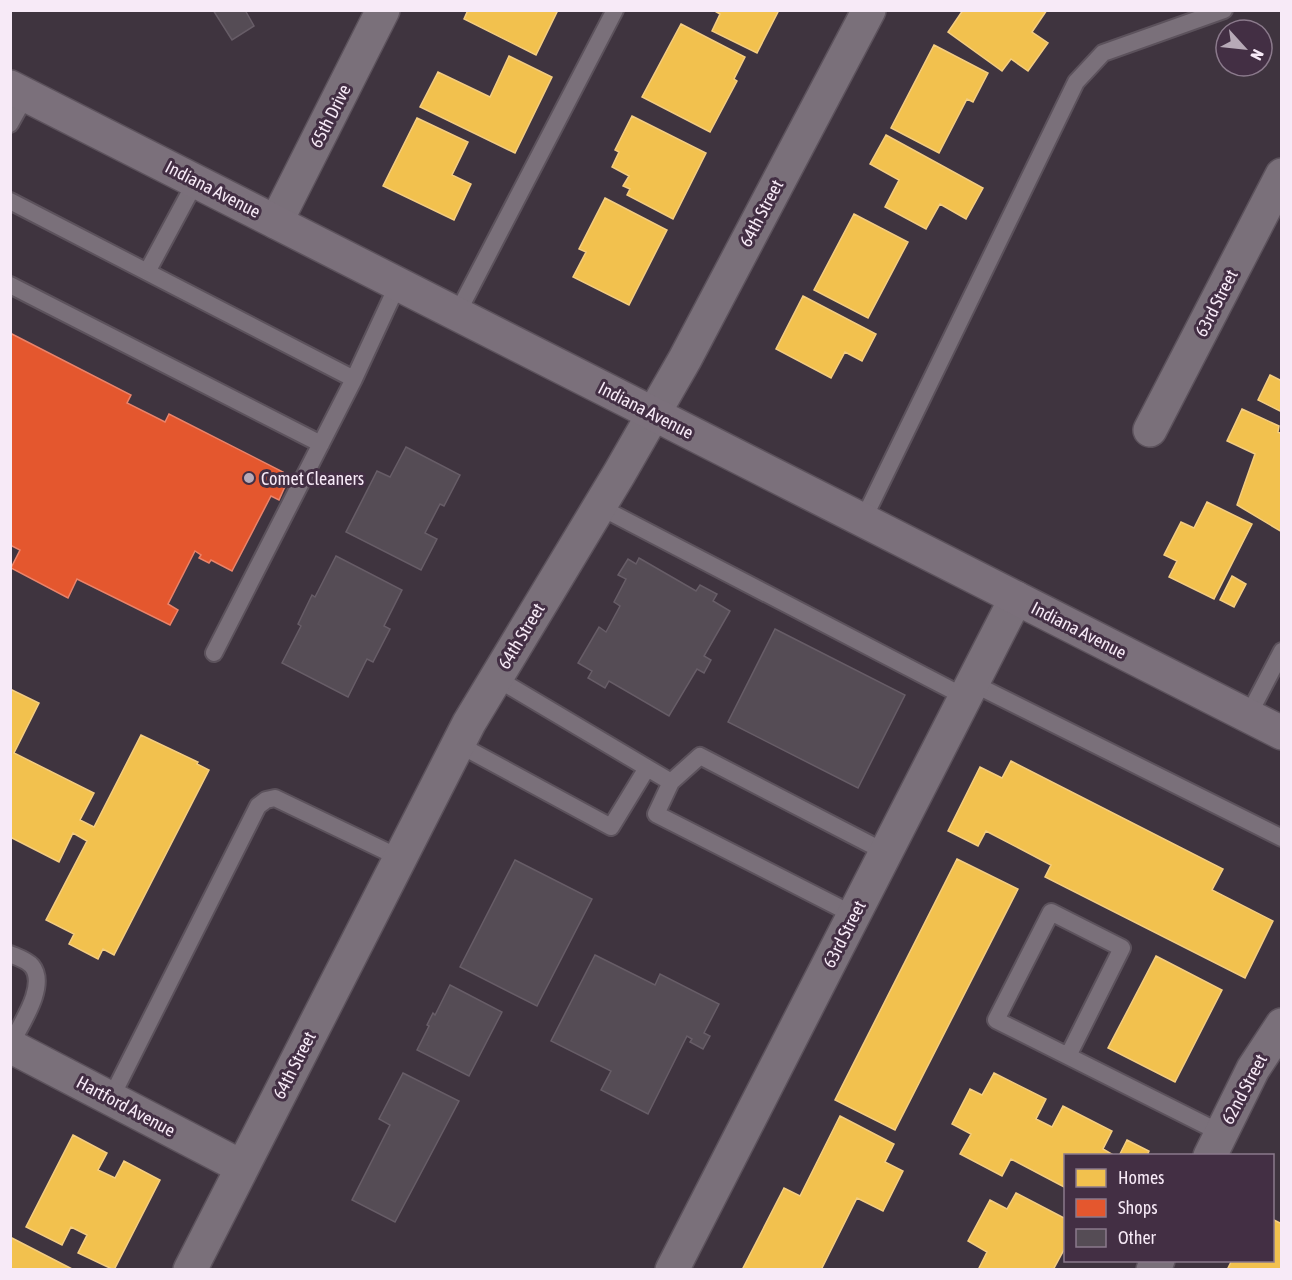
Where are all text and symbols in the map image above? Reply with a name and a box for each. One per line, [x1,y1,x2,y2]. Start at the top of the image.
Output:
north arrow [1214,18,1274,78]
text: N [1247,47,1268,63]
street label: 65th Drive [305,81,355,151]
street label: Indiana Avenue [162,156,264,222]
street label: 64th Street [735,176,787,250]
street label: 63rd Street [1190,266,1242,340]
street label: Indiana Avenue [595,377,697,443]
place label: Comet Cleaners [261,468,364,489]
marker: Comet Cleaners [242,471,256,485]
street label: Indiana Avenue [1028,597,1130,663]
street label: 64th Street [493,599,549,673]
street label: 63rd Street [818,897,870,971]
street label: 64th Street [268,1028,320,1102]
street label: 62nd Street [1217,1050,1271,1128]
street label: Hartford Avenue [73,1071,179,1141]
legend [1064,1154,1274,1262]
text: Homes [1118,1167,1164,1188]
text: Shops [1118,1197,1158,1218]
text: Other [1118,1227,1157,1248]

